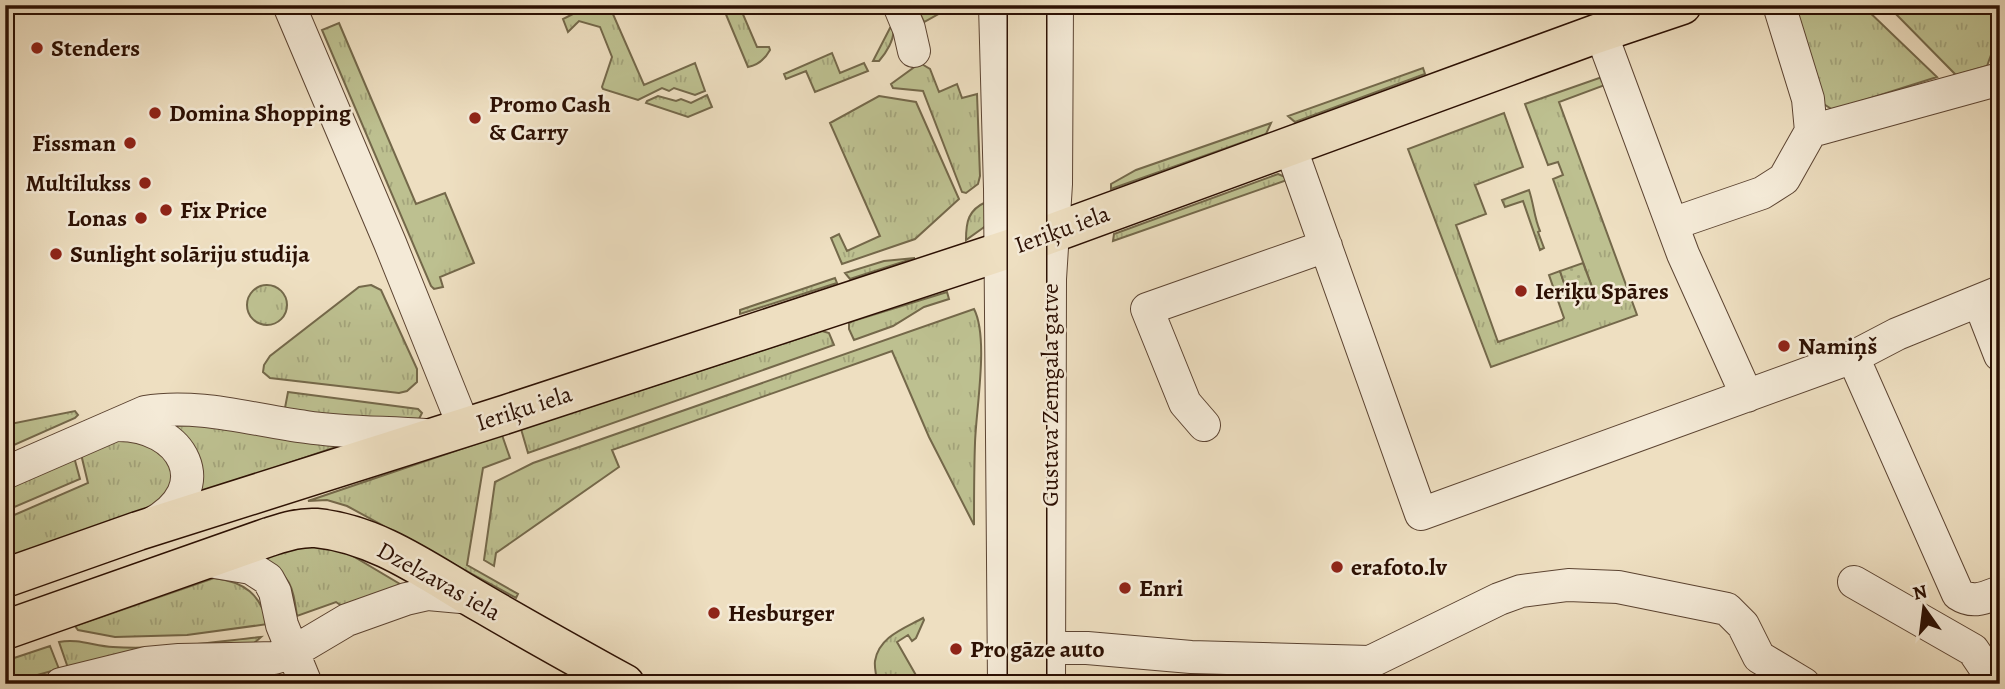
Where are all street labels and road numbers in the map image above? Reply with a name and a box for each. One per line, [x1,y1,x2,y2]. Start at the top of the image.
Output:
street label: Ieriķu iela [1010,197,1115,261]
street label: Gustava Zemgala gatve [1034,283,1066,507]
street label: Ieriķu iela [472,377,577,439]
street label: Dzelzavas iela [371,534,507,629]

